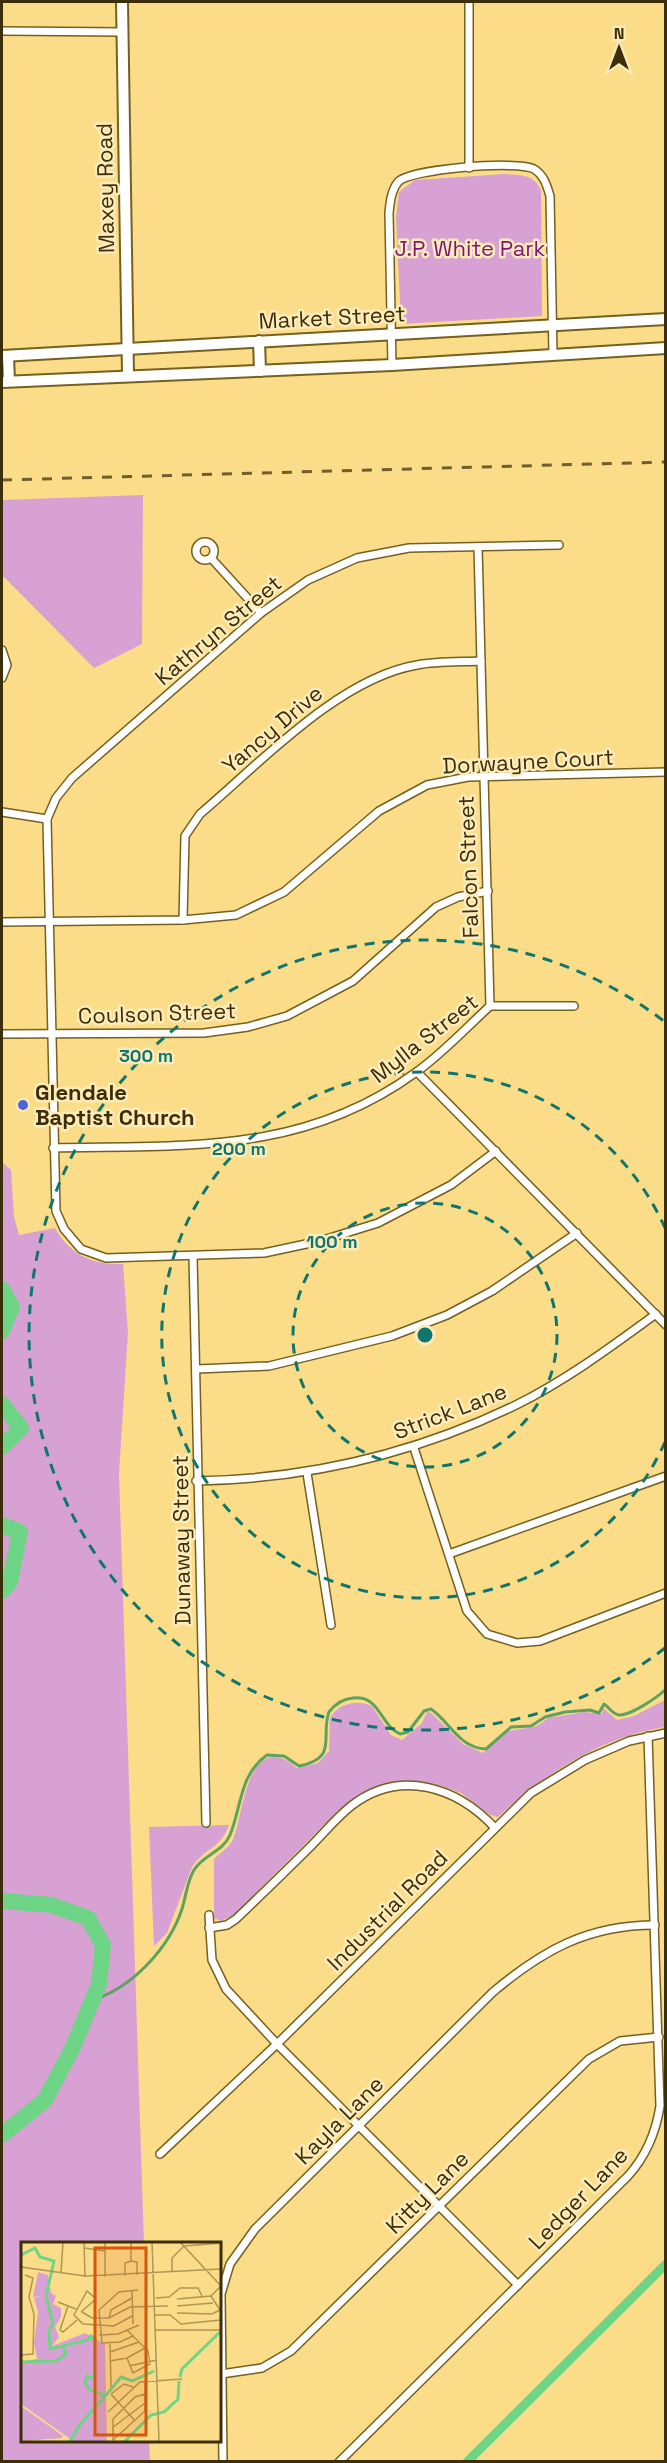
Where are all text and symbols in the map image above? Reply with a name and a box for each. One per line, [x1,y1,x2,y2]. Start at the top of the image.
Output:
north arrow [589,18,649,78]
text: N [614,23,624,44]
street label: Maxey Road [90,123,120,253]
park label: J.P. White Park [395,234,546,262]
street label: Market Street [258,299,406,335]
street label: Kathryn Street [149,569,287,691]
street label: Yancy Drive [216,679,328,779]
street label: Dorwayne Court [442,743,614,779]
street label: Falcon Street [452,795,484,939]
street label: Mylla Street [365,987,483,1089]
street label: Coulson Street [77,996,237,1030]
text: 300 m [119,1044,173,1067]
place label: Glendale Baptist Church [35,1078,195,1131]
marker: Glendale Baptist Church [16,1098,30,1112]
text: 200 m [212,1137,266,1160]
text: 100 m [306,1230,358,1253]
centre of rings [415,1325,435,1345]
street label: Strick Lane [389,1377,511,1445]
street label: Dunaway Street [166,1455,196,1625]
street label: Industrial Road [321,1844,453,1976]
street label: Kayla Lane [289,2070,389,2170]
street label: Ledger Lane [522,2141,634,2255]
street label: Kitty Lane [380,2145,474,2239]
inset map [21,2242,220,2442]

